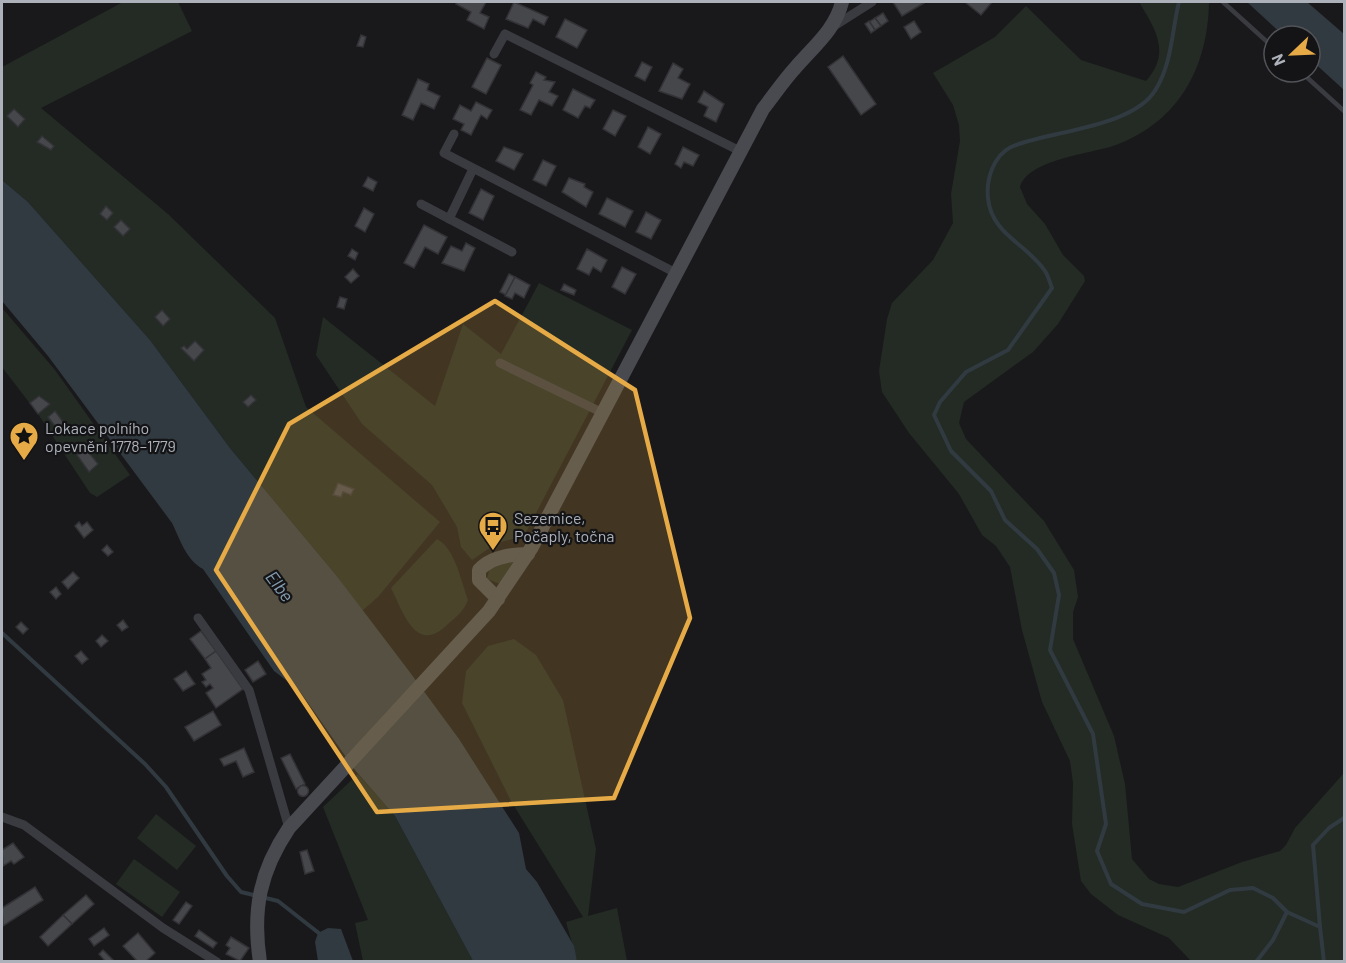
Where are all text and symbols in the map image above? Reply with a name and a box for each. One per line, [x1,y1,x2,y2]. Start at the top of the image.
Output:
north arrow [1262,24,1322,84]
text: N [1267,51,1289,69]
place label: Lokace polního opevnění 1778–1779 [45,418,176,455]
place icon: Lokace polního opevnění 1778–1779 [8,420,40,462]
place label: Sezemice, Počaply, točna [514,508,614,545]
bus stop icon: Sezemice, Počaply, točna [477,510,509,552]
water label: Elbe [261,566,299,606]

